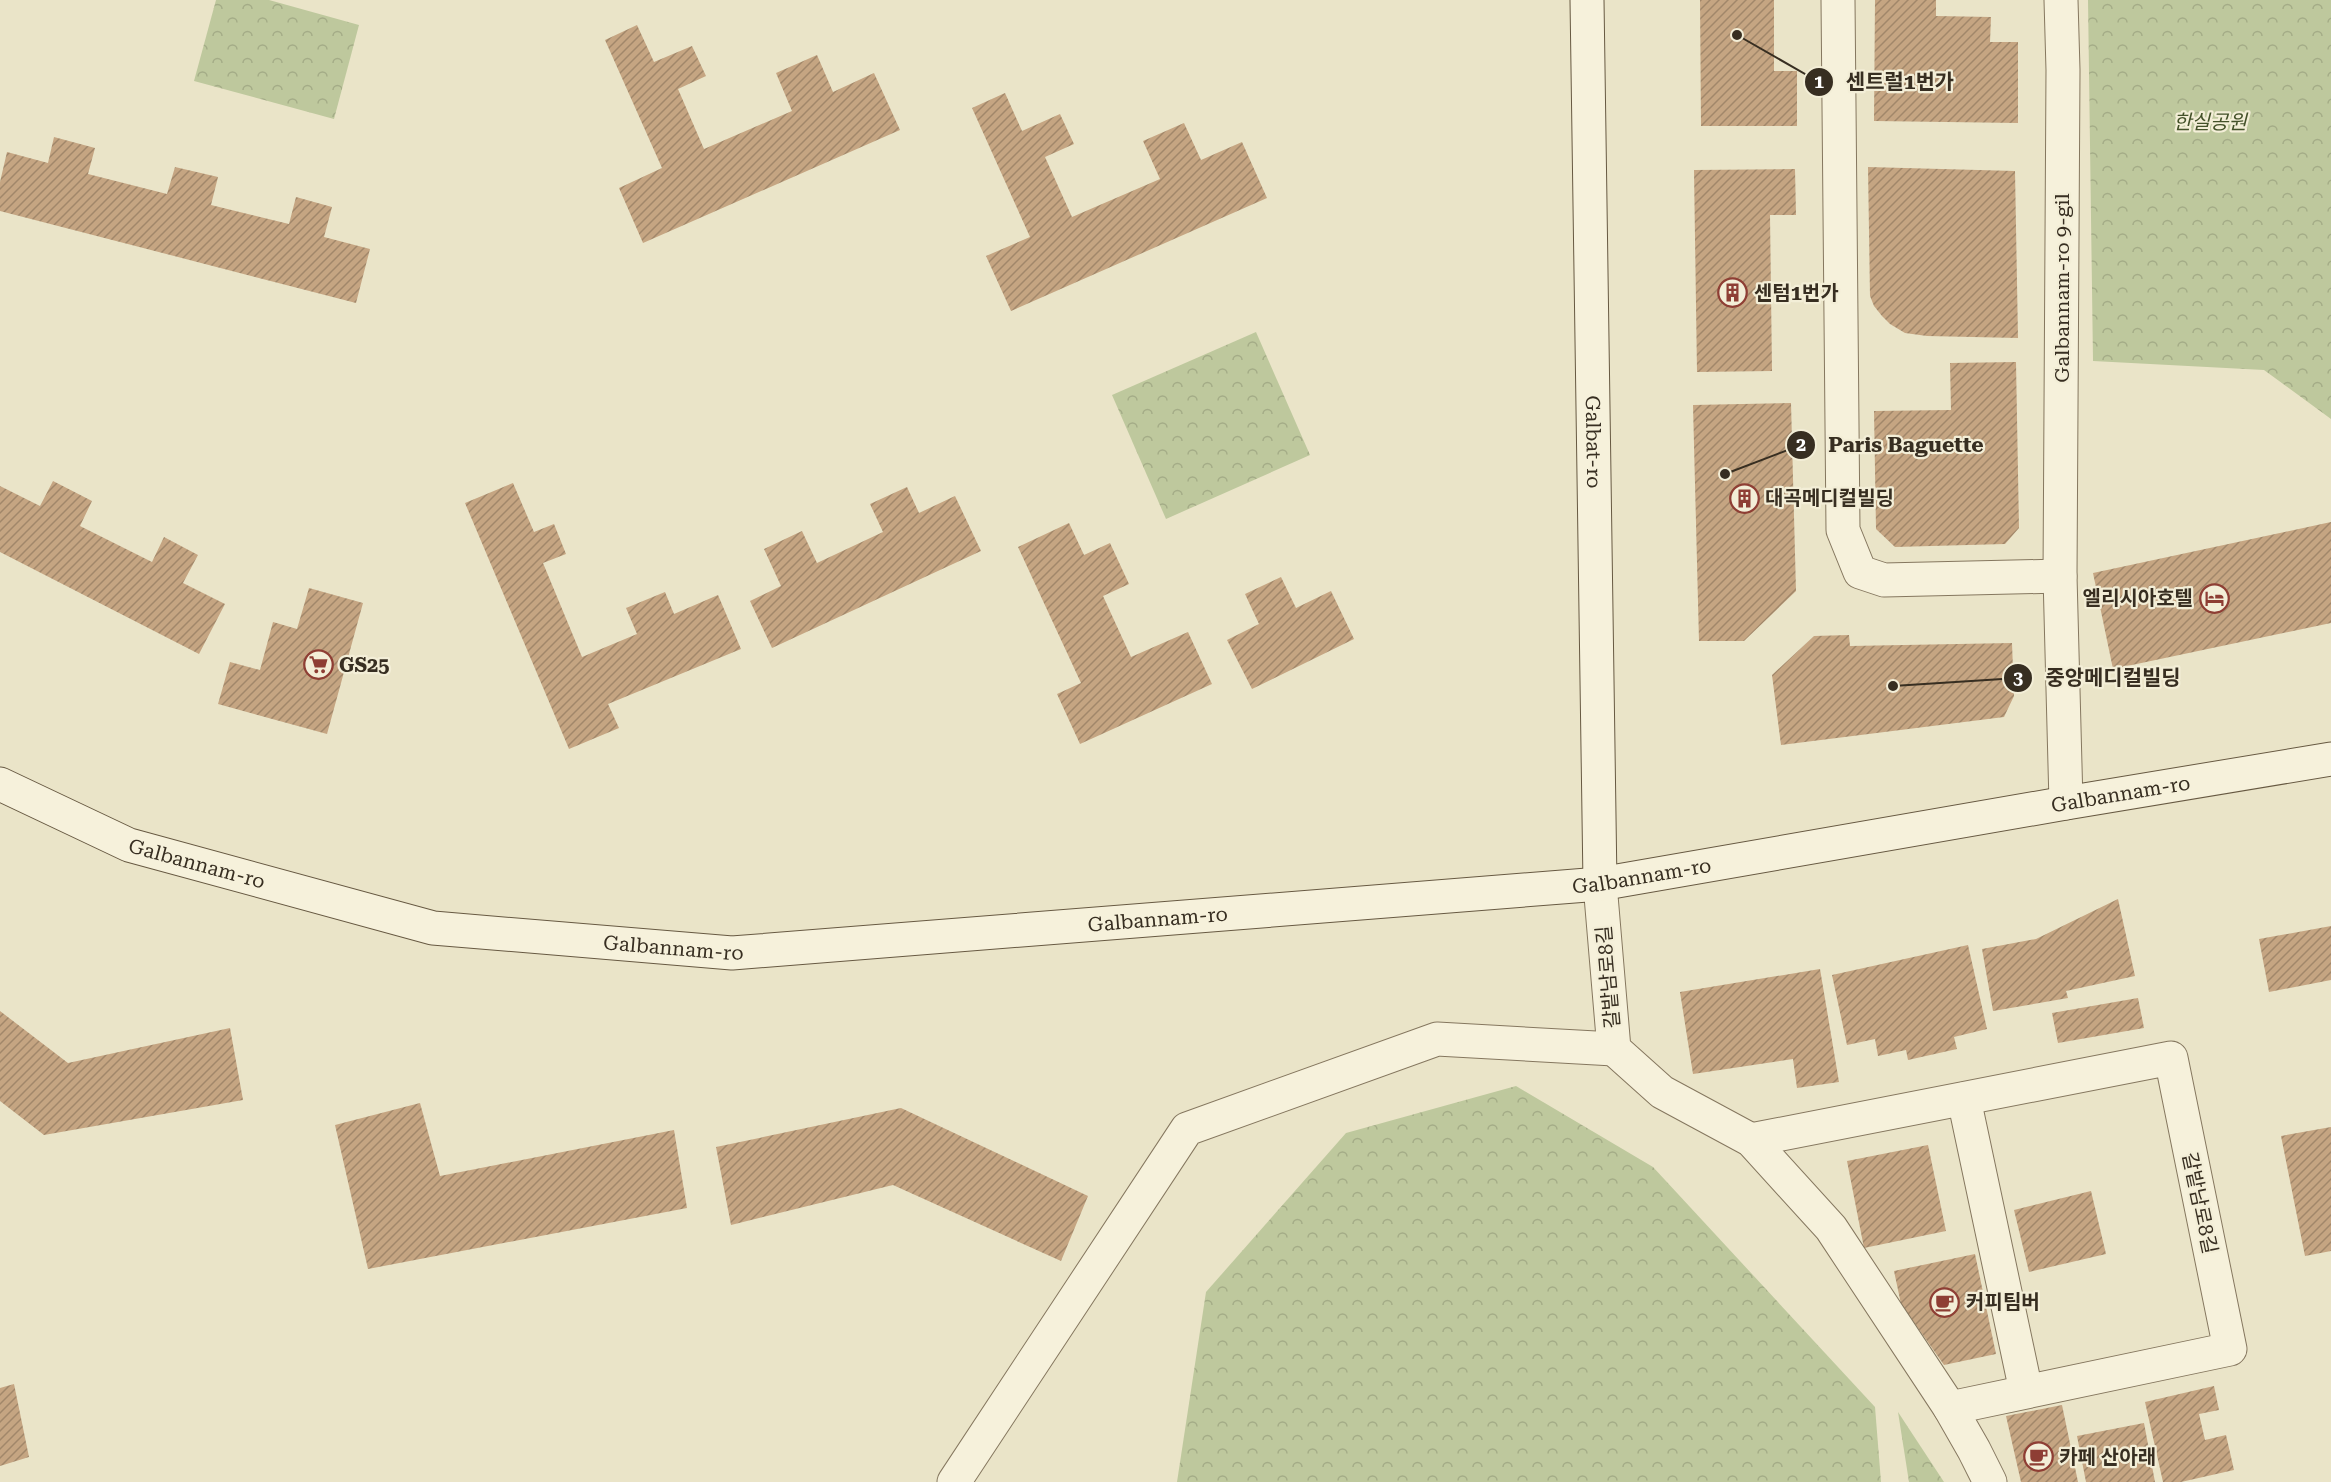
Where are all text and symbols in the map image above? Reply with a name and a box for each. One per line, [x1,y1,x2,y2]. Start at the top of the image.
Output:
callout: 센트럴1번가 [1804,62,1966,101]
text: 센트럴1번가 [1846,70,1954,94]
text: 1 [1814,71,1824,92]
park label: 한실공원 [2173,110,2248,134]
street label: Galbannam-ro 9-gil [2050,193,2074,383]
building icon: 센텀1번가 [1717,277,1749,309]
place label: 센텀1번가 [1754,281,1839,305]
street label: Galbat-ro [1581,395,1606,489]
callout: Paris Baguette [1786,425,1996,464]
text: Paris Baguette [1828,433,1984,457]
text: 2 [1796,434,1806,455]
building icon: 대곡메디컬빌딩 [1728,482,1760,514]
place label: 대곡메디컬빌딩 [1765,486,1894,510]
hotel icon: 엘리시아호텔 [2198,582,2230,614]
place label: 엘리시아호텔 [2083,586,2193,610]
supermarket icon: GS25 [302,649,334,681]
place label: GS25 [339,653,389,677]
callout: 중앙메디컬빌딩 [2003,658,2192,697]
text: 중앙메디컬빌딩 [2045,666,2181,690]
text: 3 [2013,667,2023,688]
street label: Galbannam-ro [2049,771,2192,817]
street label: Galbannam-ro [126,833,268,894]
street label: Galbannam-ro [1571,853,1713,898]
street label: Galbannam-ro [1087,902,1229,937]
street label: 갈밭남로8길 [1592,925,1624,1029]
street label: Galbannam-ro [602,930,744,965]
street label: 갈밭남로8길 [2178,1150,2222,1256]
cafe icon: 커피팀버 [1929,1286,1961,1318]
place label: 커피팀버 [1966,1290,2040,1314]
cafe icon: 카페 산아래 [2022,1441,2054,1473]
place label: 카페 산아래 [2059,1445,2156,1469]

